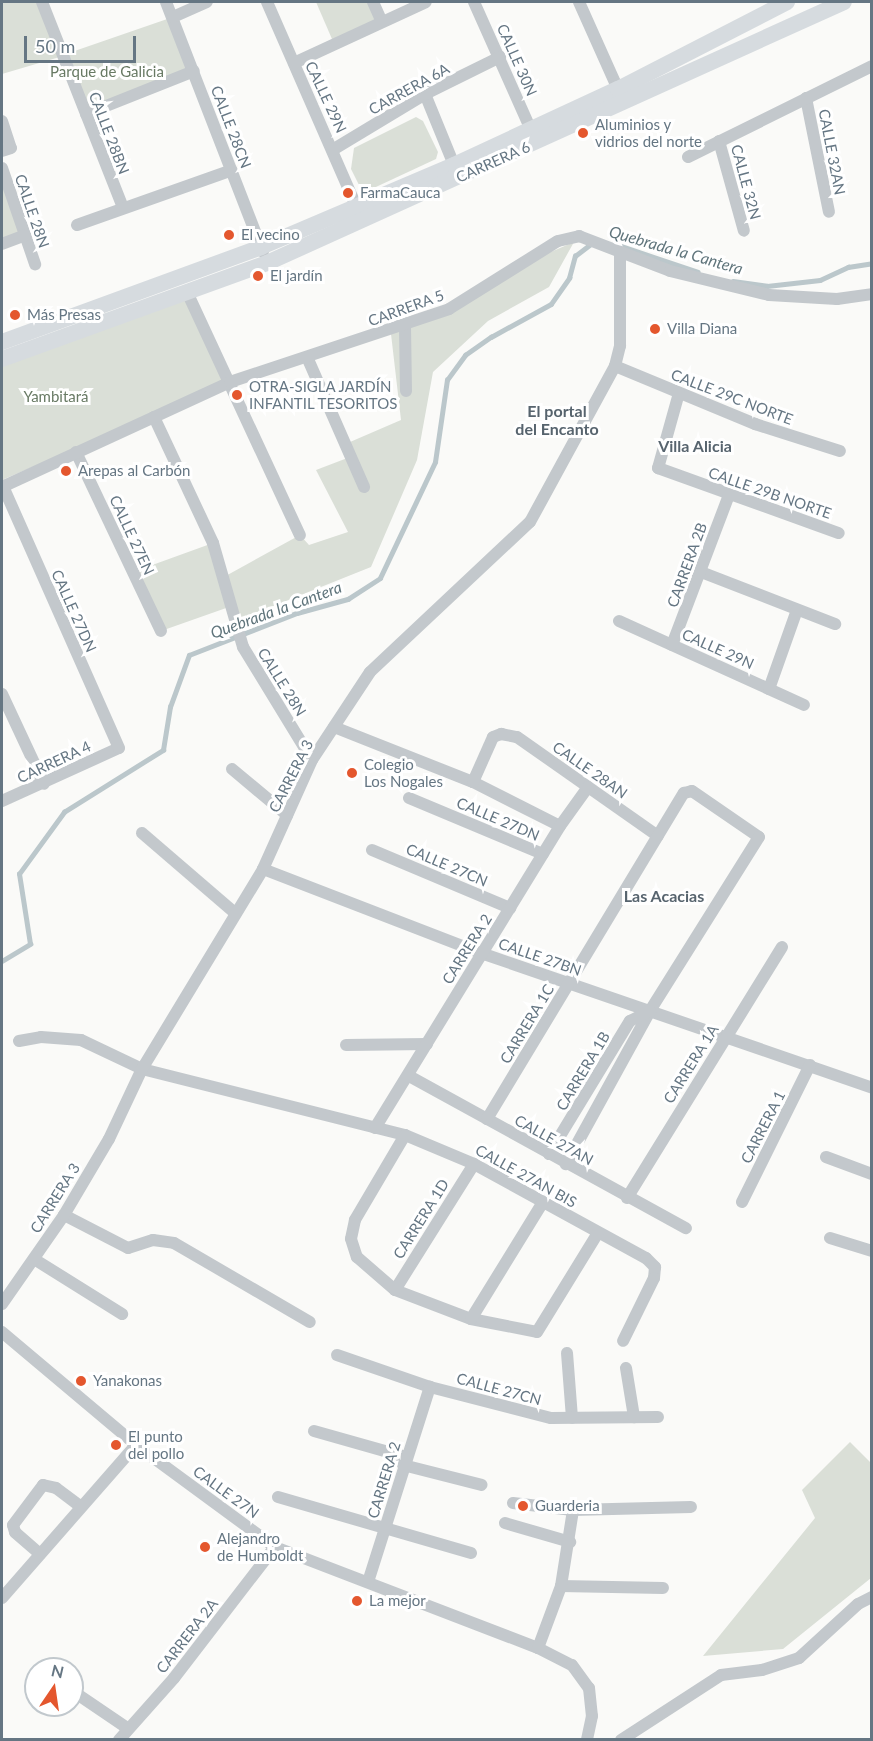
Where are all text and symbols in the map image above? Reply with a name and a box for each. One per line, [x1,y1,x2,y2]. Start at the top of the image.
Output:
street label: CALLE 30N [493,21,541,99]
scale bar [27,24,140,62]
text: 50 m [35,35,75,57]
street label: CALLE 29N [302,58,350,136]
street label: CARRERA 6A [365,59,453,119]
park label: Parque de Galicia [50,63,164,81]
street label: CALLE 28CN [207,83,255,171]
street label: CALLE 28BN [85,89,133,177]
street label: CALLE 32AN [815,108,849,196]
place label: Aluminios y vidrios del norte [595,115,702,150]
marker: Aluminios y vidrios del norte [576,126,590,140]
street label: CARRERA 6 [453,138,533,186]
street label: CALLE 32N [727,143,765,221]
street label: CALLE 28N [11,172,53,250]
place label: FarmaCauca [360,184,440,202]
marker: FarmaCauca [341,186,355,200]
water label: Quebrada la Cantera [607,222,745,278]
place label: El vecino [241,226,300,244]
marker: El vecino [222,228,236,242]
place label: El jardín [270,267,323,285]
marker: El jardín [251,269,265,283]
street label: CARRERA 5 [365,286,447,330]
place label: Más Presas [27,306,101,324]
marker: Más Presas [8,308,22,322]
place label: Villa Diana [667,320,737,338]
marker: Villa Diana [648,322,662,336]
street label: CALLE 29C NORTE [668,365,796,429]
place label: OTRA-SIGLA JARDÍN INFANTIL TESORITOS [249,377,398,412]
park label: Yambitará [23,388,89,406]
marker: OTRA-SIGLA JARDÍN INFANTIL TESORITOS [230,388,244,402]
district label: El portal del Encanto [515,401,599,439]
district label: Villa Alicia [658,436,732,456]
place label: Arepas al Carbón [78,462,190,480]
street label: CALLE 29B NORTE [706,463,834,523]
marker: Arepas al Carbón [59,464,73,478]
street label: CALLE 27EN [106,492,158,578]
street label: CARRERA 2B [663,520,711,610]
street label: CALLE 27DN [48,567,100,655]
water label: Quebrada la Cantera [208,577,344,643]
street label: CALLE 29N [679,625,757,673]
street label: CALLE 28N [254,645,310,719]
street label: CARRERA 3 [265,736,317,816]
street label: CARRERA 4 [14,737,94,787]
street label: CALLE 28AN [549,738,631,802]
place label: Colegio Los Nogales [364,755,443,790]
marker: Colegio Los Nogales [345,766,359,780]
street label: CALLE 27DN [454,793,542,845]
street label: CALLE 27CN [403,840,491,890]
district label: Las Acacias [623,886,705,906]
street label: CARRERA 2 [438,910,496,988]
street label: CALLE 27BN [496,934,584,980]
street label: CARRERA 1C [496,981,558,1067]
street label: CARRERA 1A [660,1021,722,1107]
street label: CARRERA 1B [552,1028,614,1114]
street label: CARRERA 1 [737,1087,789,1167]
street label: CALLE 27AN [512,1111,596,1169]
street label: CALLE 27AN BIS [472,1141,580,1211]
street label: CARRERA 3 [26,1159,84,1237]
street label: CARRERA 1D [389,1176,453,1262]
street label: CALLE 27CN [455,1369,543,1409]
place label: Yanakonas [93,1372,162,1390]
marker: Yanakonas [74,1374,88,1388]
place label: El punto del pollo [128,1427,184,1462]
marker: El punto del pollo [109,1438,123,1452]
street label: CARRERA 2 [364,1439,404,1521]
street label: CALLE 27N [190,1462,262,1522]
place label: Guarderia [535,1497,600,1515]
marker: Guarderia [516,1499,530,1513]
place label: Alejandro de Humboldt [217,1529,303,1564]
marker: Alejandro de Humboldt [198,1540,212,1554]
place label: La mejor [369,1592,426,1610]
marker: La mejor [350,1594,364,1608]
street label: CARRERA 2A [152,1595,222,1677]
north arrow [24,1657,84,1717]
text: N [50,1660,66,1682]

